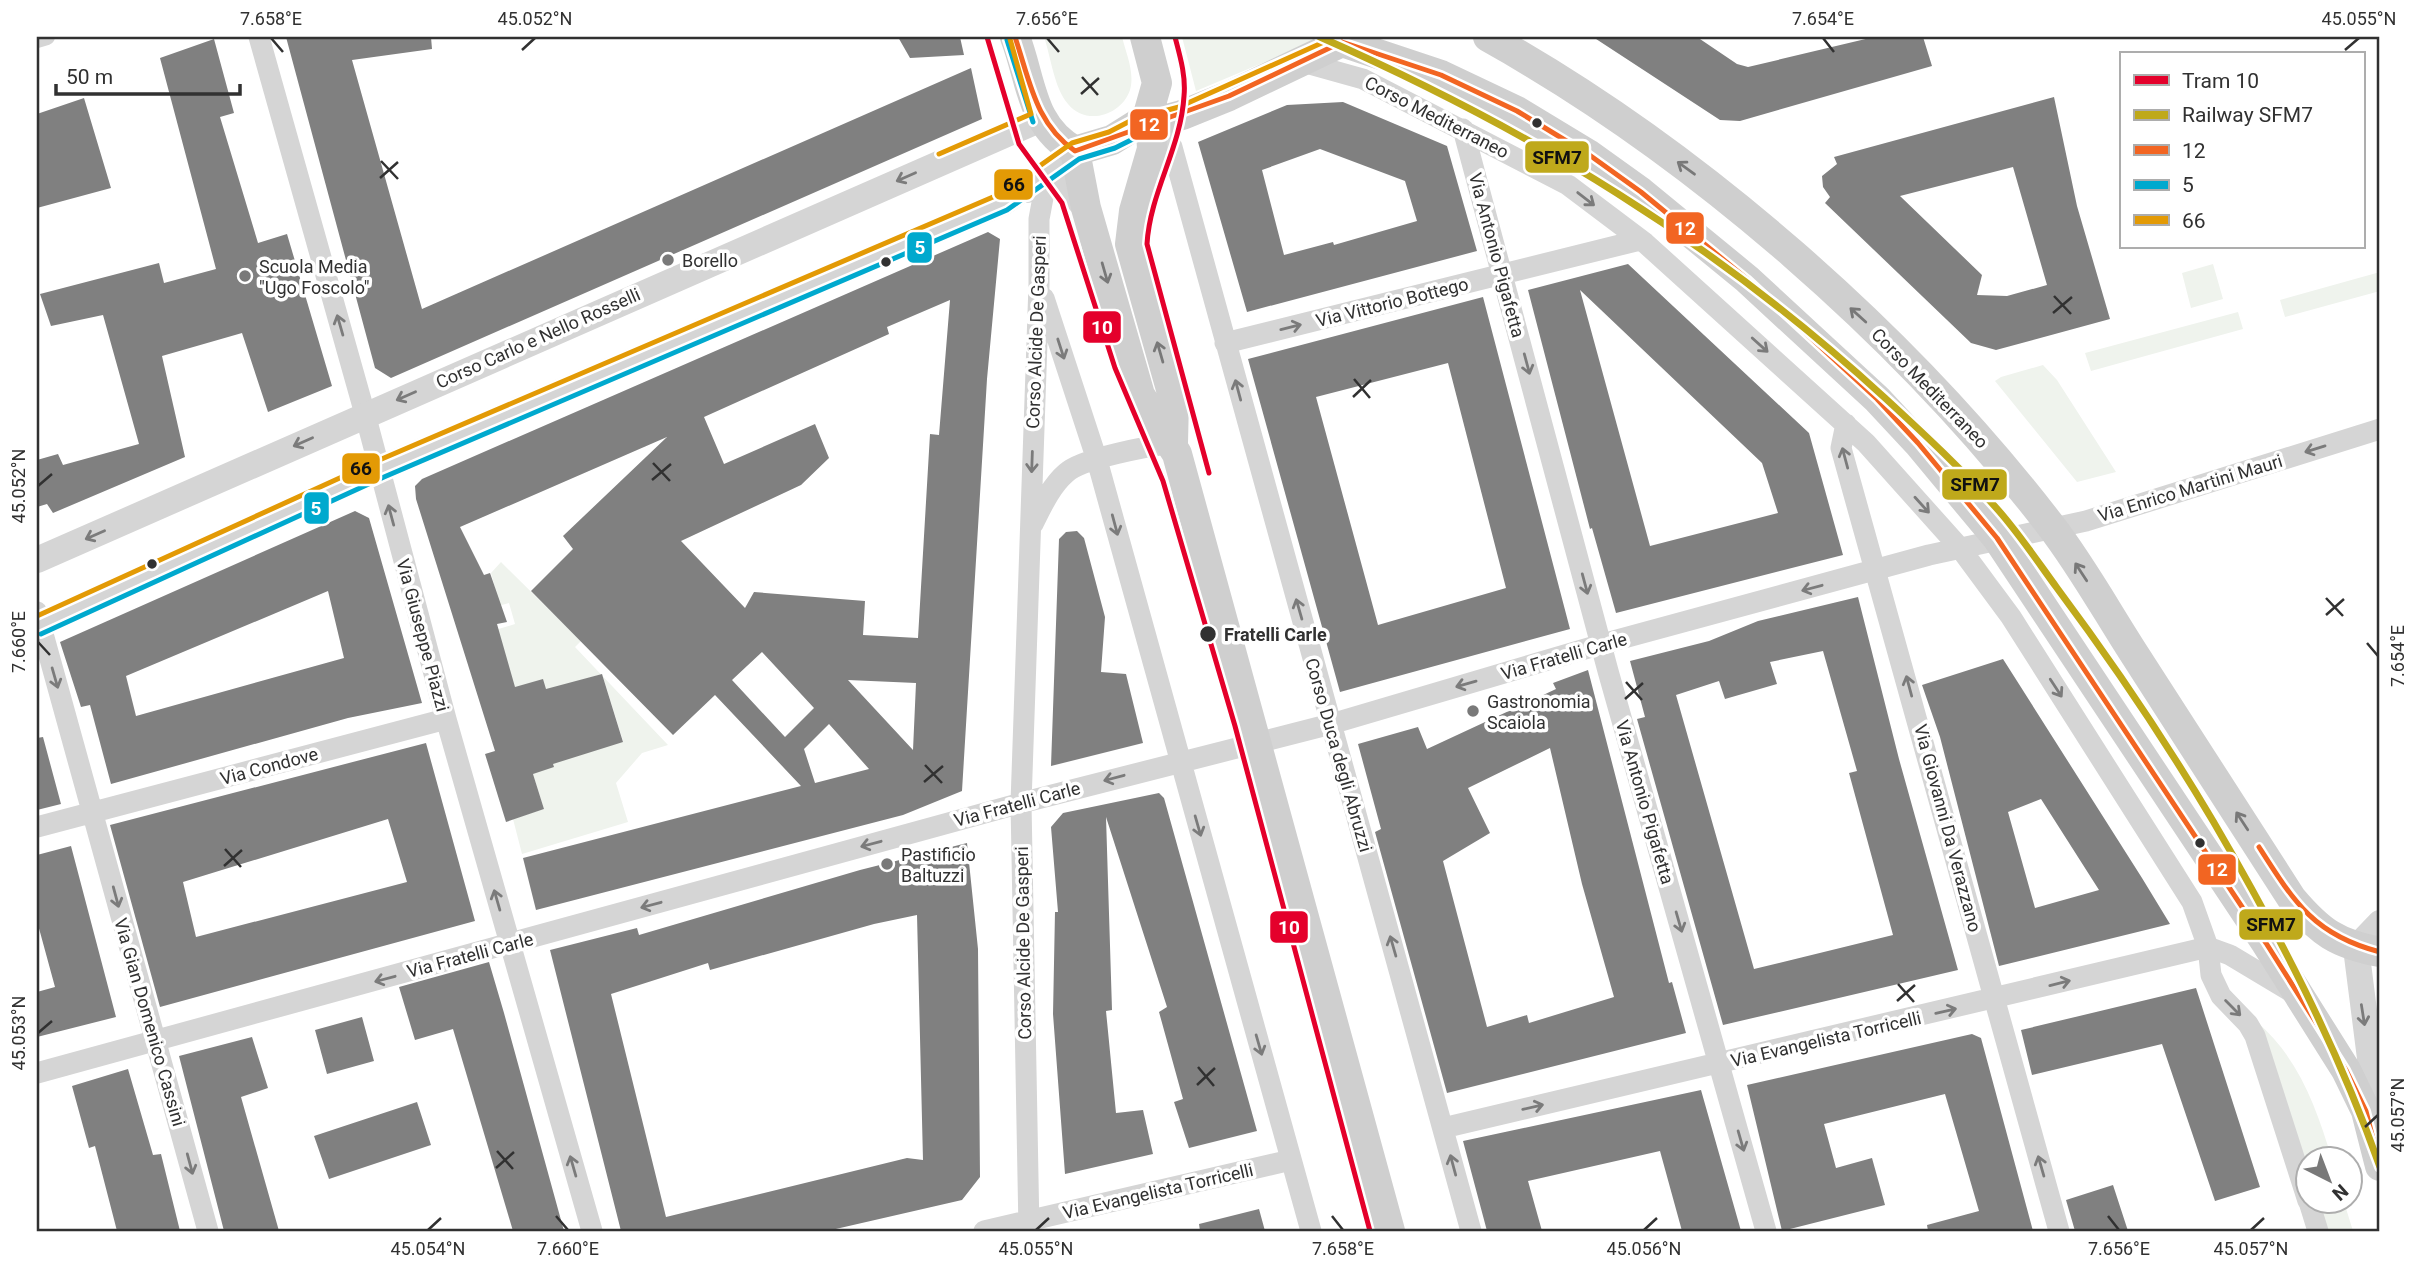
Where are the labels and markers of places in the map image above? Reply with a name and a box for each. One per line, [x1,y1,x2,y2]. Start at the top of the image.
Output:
unlabelled marker [1530,116,1544,130]
place label: Borello [682,250,738,271]
marker: Borello [660,252,676,268]
unlabelled marker [879,255,893,269]
place label: Scuola Media "Ugo Foscolo" [259,256,370,298]
marker: Scuola Media "Ugo Foscolo" [237,268,253,284]
unlabelled marker [145,557,159,571]
marker: Fratelli Carle [1198,624,1218,644]
place label: Fratelli Carle [1224,624,1327,645]
place label: Gastronomia Scaiola [1487,691,1591,733]
marker: Gastronomia Scaiola [1465,703,1481,719]
unlabelled marker [2193,836,2207,850]
place label: Pastificio Baltuzzi [901,844,976,886]
marker: Pastificio Baltuzzi [879,856,895,872]

